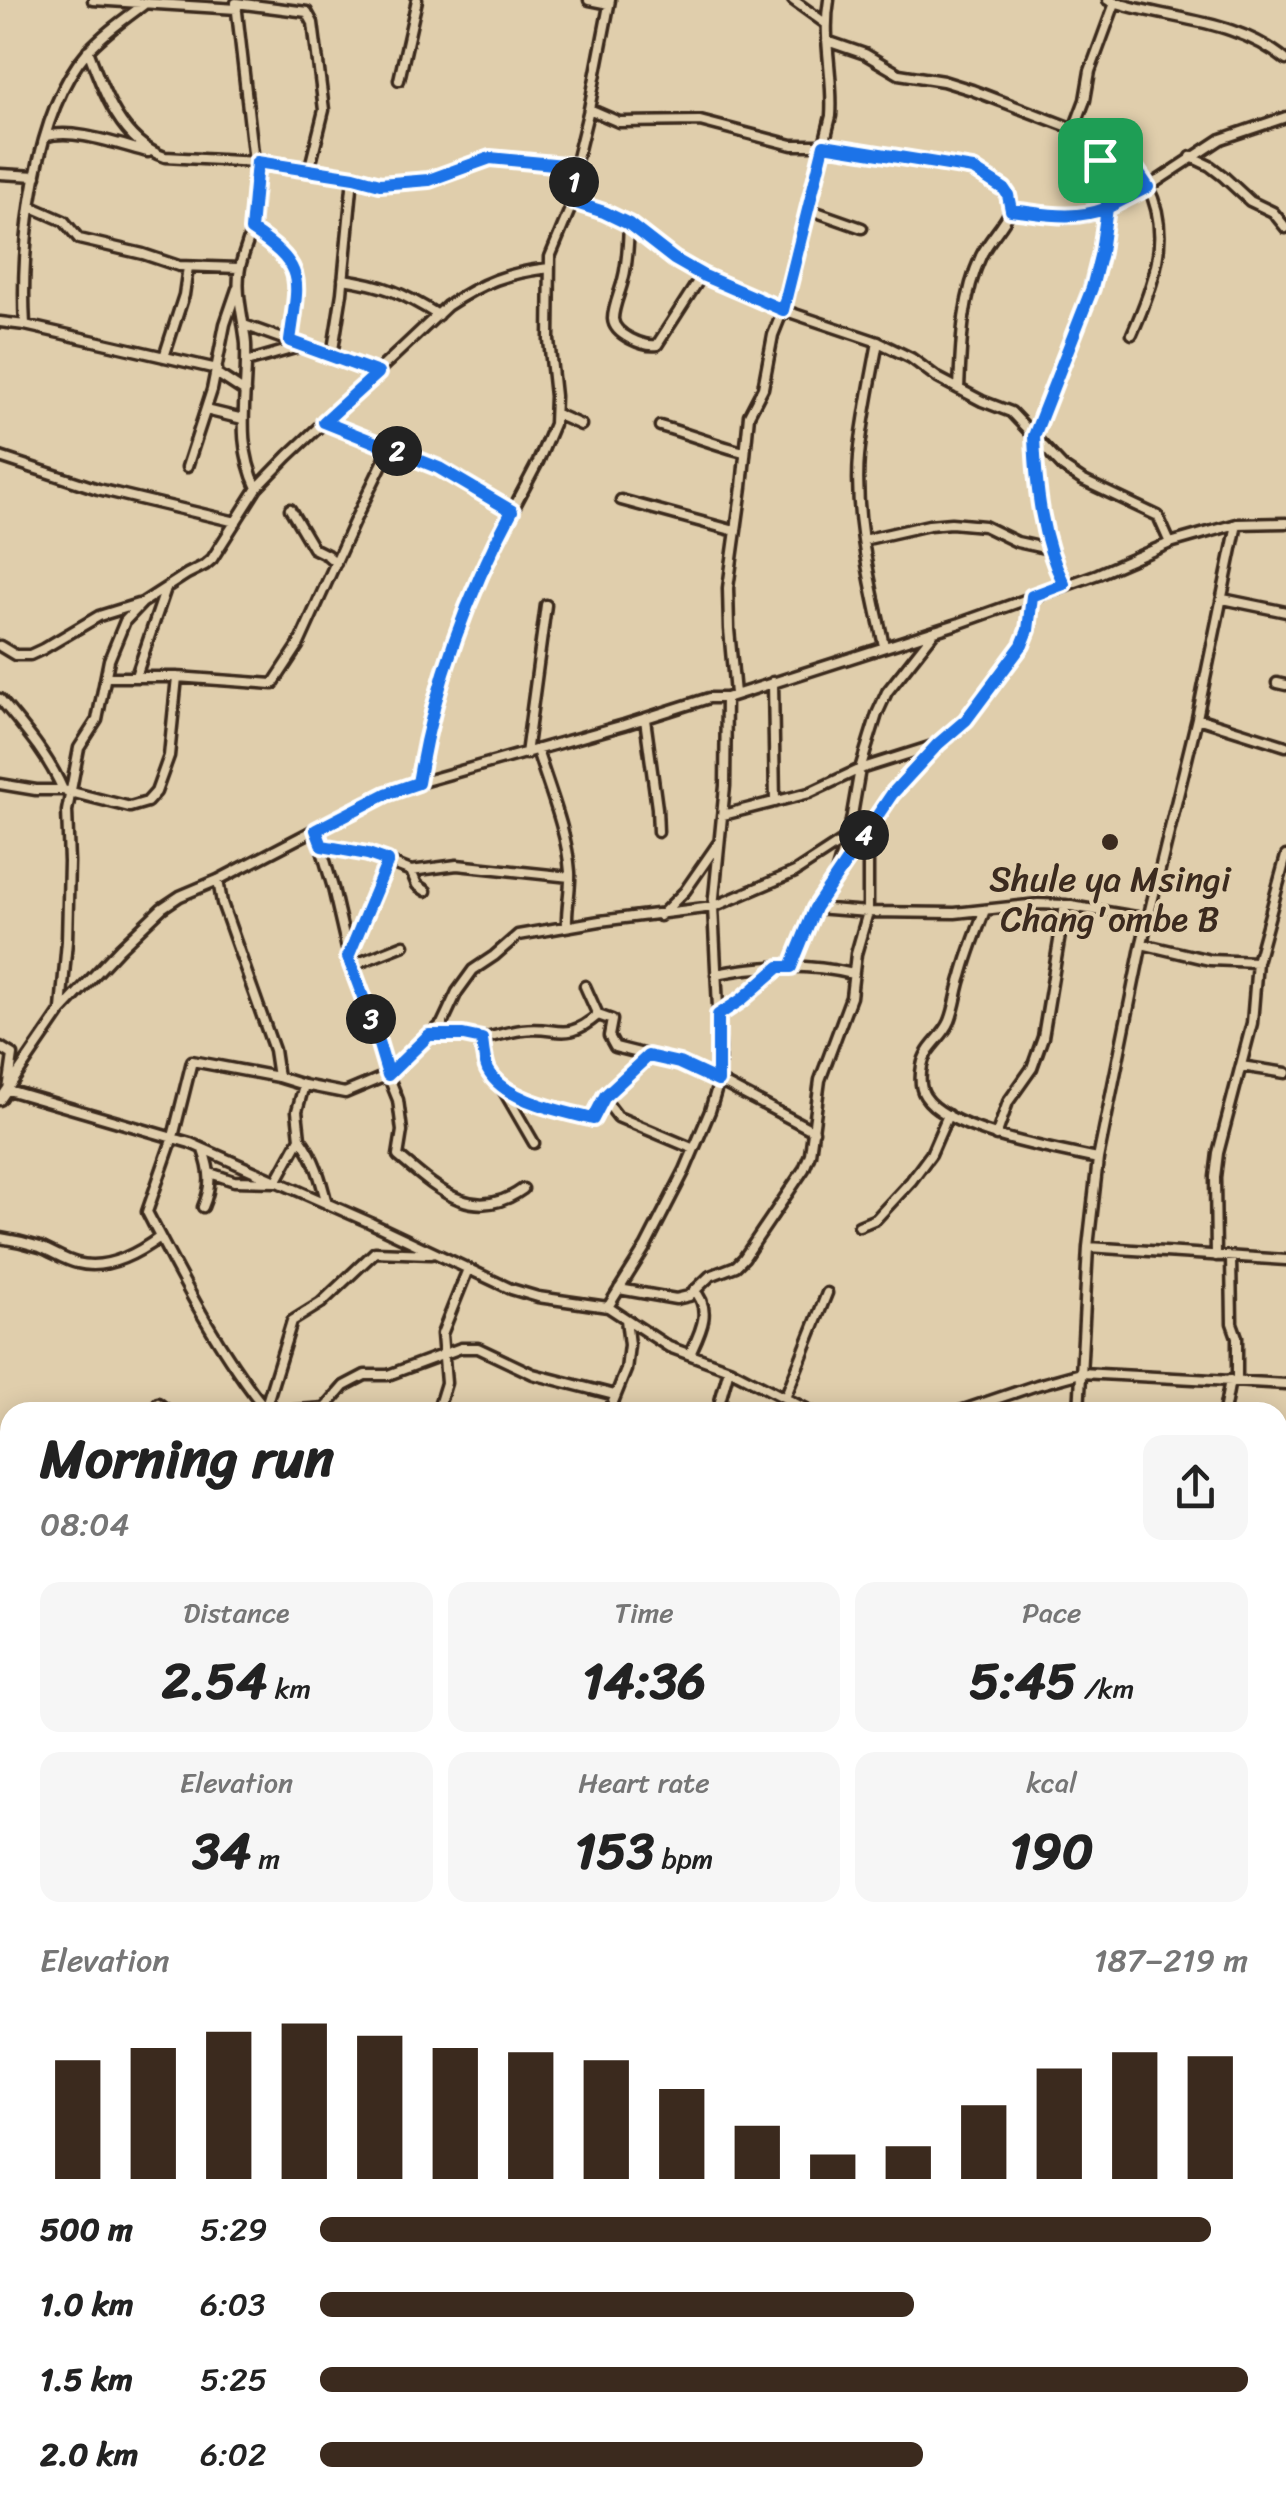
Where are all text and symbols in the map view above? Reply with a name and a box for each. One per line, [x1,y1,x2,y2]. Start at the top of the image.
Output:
pin [1058,118,1143,203]
icon: arrive [1073,133,1128,188]
pin: 1 [549,157,599,207]
text: 1 [568,157,580,206]
pin: 2 [372,426,422,476]
text: 2 [389,426,405,475]
pin: 4 [839,810,889,860]
text: 4 [855,810,873,859]
marker: Shule ya Msingi Chang'ombe B [1099,831,1121,853]
place label: Shule ya Msingi Chang'ombe B [989,848,1232,950]
pin: 3 [346,994,396,1044]
text: 3 [363,994,379,1043]
text: Morning run [40,1410,334,1507]
button: share [1143,1435,1248,1540]
text: 08:04 [40,1496,129,1553]
text: Distance [183,1588,289,1637]
text: Time [614,1588,674,1637]
text: Pace [1022,1588,1081,1637]
text: 2.54 [162,1637,267,1726]
text: 14:36 [582,1637,706,1726]
text: 5:45 [969,1637,1077,1726]
text: km [267,1664,311,1713]
text: /km [1077,1664,1134,1713]
text: Elevation [180,1758,293,1807]
text: Heart rate [578,1758,710,1807]
text: kcal [1026,1758,1077,1807]
text: 34 [193,1807,251,1896]
text: 153 [575,1807,654,1896]
text: 190 [1010,1807,1094,1896]
text: m [251,1834,280,1883]
text: bpm [654,1834,713,1883]
text: Elevation [40,1932,170,1989]
text: 187–219 m [1094,1932,1248,1989]
text: 500 m [40,2201,133,2258]
text: 5:29 [200,2201,267,2258]
text: 1.0 km [40,2276,134,2333]
text: 6:03 [200,2276,266,2333]
text: 1.5 km [40,2351,133,2408]
text: 5:25 [200,2351,267,2408]
text: 2.0 km [40,2426,138,2483]
text: 6:02 [200,2426,267,2483]

